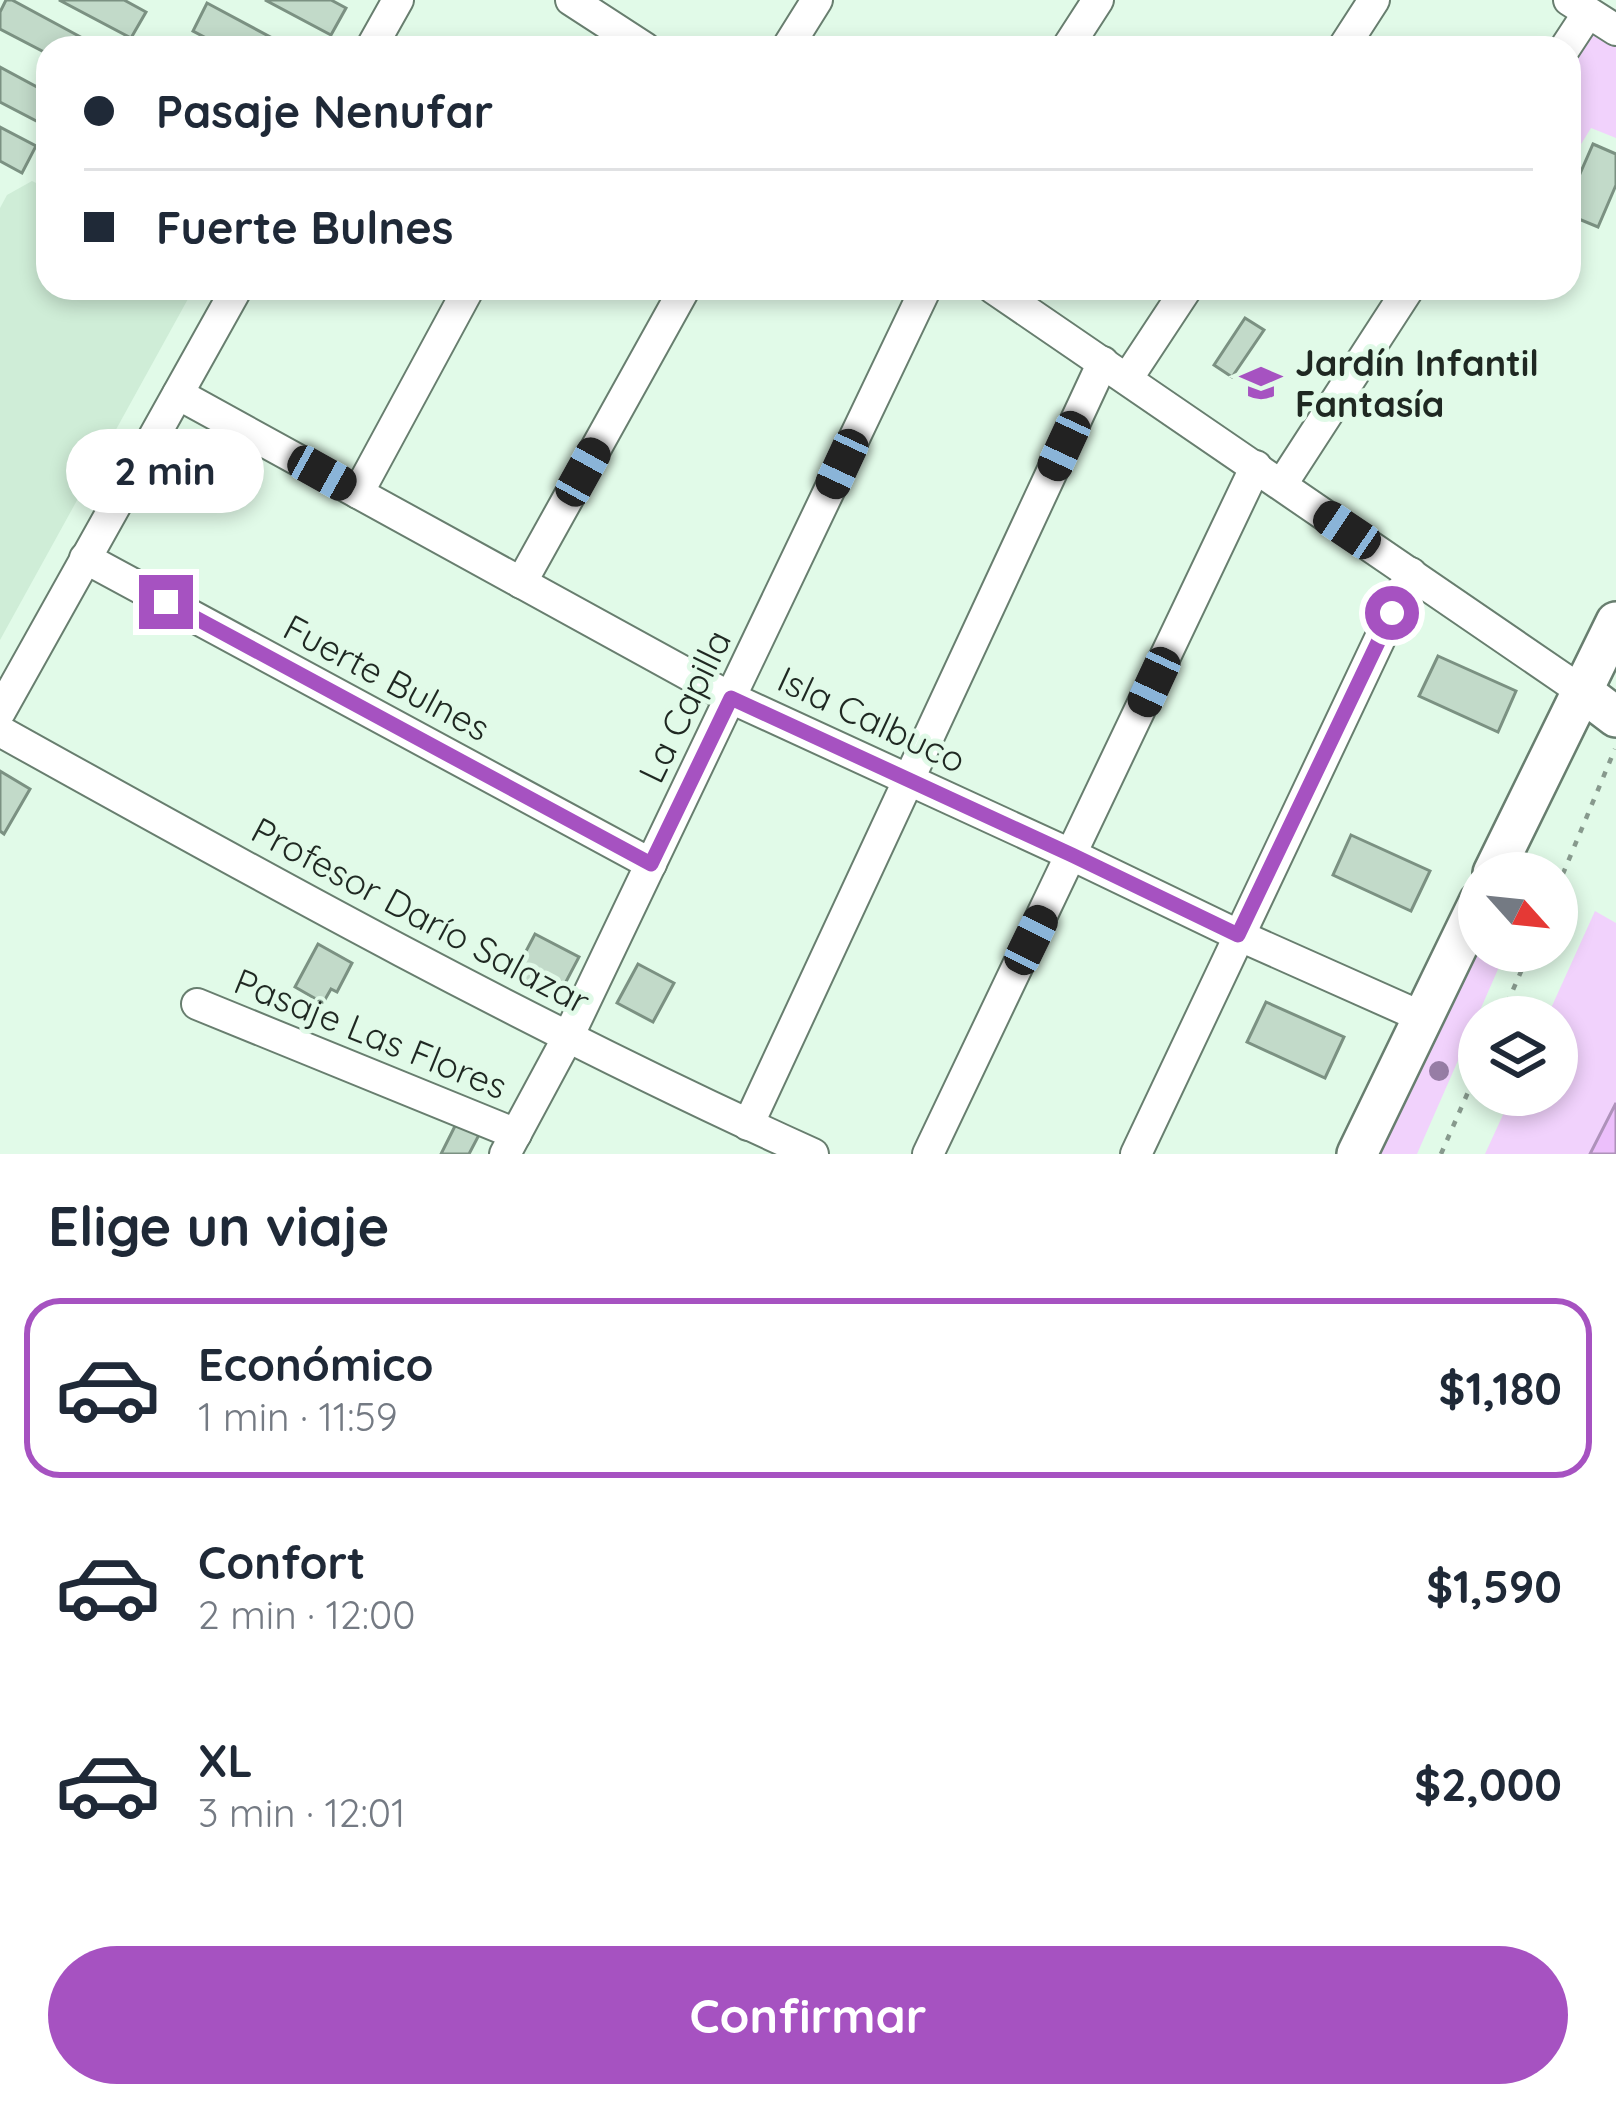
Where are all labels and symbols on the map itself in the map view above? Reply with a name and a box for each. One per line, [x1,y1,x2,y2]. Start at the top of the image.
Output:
place label: Jardín Infantil Fantasía [1295,340,1539,426]
school or university icon: Jardín Infantil Fantasía [1238,360,1284,406]
car [1032,406,1096,486]
car [810,424,874,504]
callout: 2 min [67,428,265,512]
car [550,432,616,512]
car [282,440,362,506]
car [1307,495,1387,565]
route end [139,575,193,629]
route start [1365,586,1419,640]
street label: Fuerte Bulnes [276,604,498,750]
street label: La Capilla [628,622,740,790]
car [1122,642,1186,722]
street label: Isla Calbuco [771,656,973,782]
street label: Profesor Darío Salazar [244,807,598,1023]
north arrow [1458,852,1578,972]
car [999,900,1063,980]
street label: Pasaje Las Flores [228,958,514,1108]

